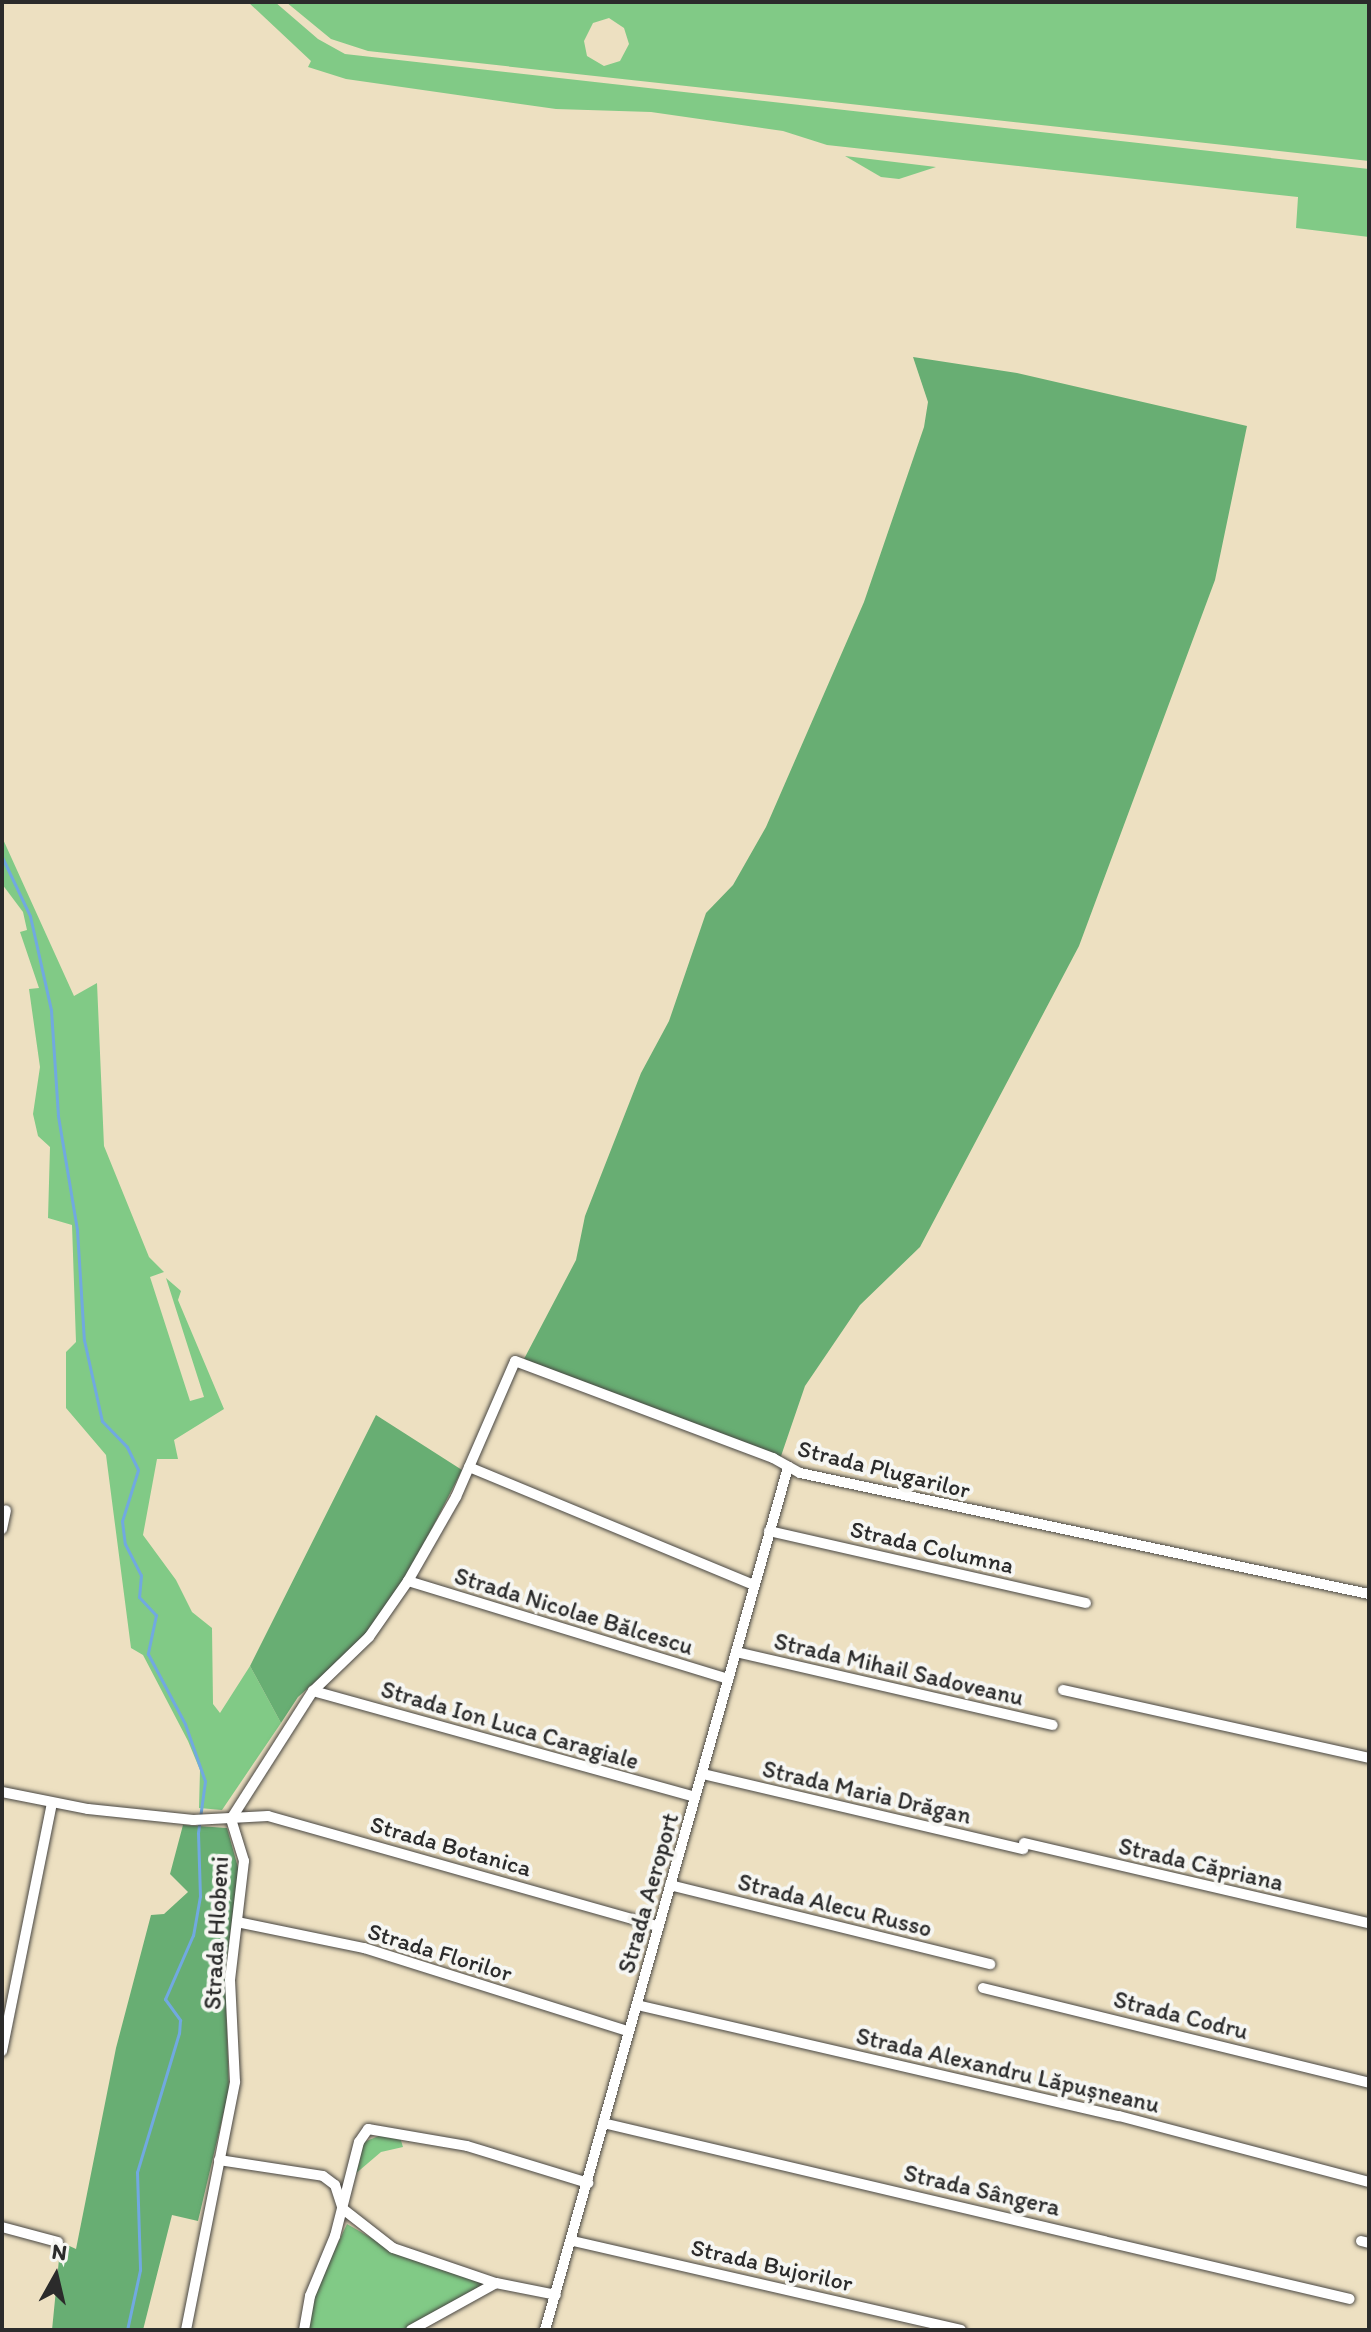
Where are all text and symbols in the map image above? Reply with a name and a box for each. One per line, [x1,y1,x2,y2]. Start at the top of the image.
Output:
street label: Strada Plugarilor [795,1434,973,1504]
street label: Strada Columna [847,1514,1017,1580]
street label: Strada Nicolae Bălcescu [451,1561,697,1661]
street label: Strada Mihail Sadoveanu [771,1626,1027,1712]
street label: Strada Ion Luca Caragiale [378,1674,642,1776]
street label: Strada Maria Drăgan [759,1754,975,1830]
street label: Strada Botanica [367,1809,535,1883]
street label: Strada Aeroport [611,1810,685,1976]
street label: Strada Căpriana [1116,1831,1286,1897]
street label: Strada Hlobeni [198,1856,234,2010]
street label: Strada Alecu Russo [735,1867,935,1943]
street label: Strada Florilor [364,1916,516,1988]
street label: Strada Codru [1111,1984,1251,2046]
street label: Strada Alexandru Lăpușneanu [853,2021,1163,2119]
street label: Strada Sângera [901,2158,1063,2222]
street label: Strada Bujorilor [688,2232,856,2298]
north arrow [16,2236,96,2316]
text: N [50,2237,69,2266]

